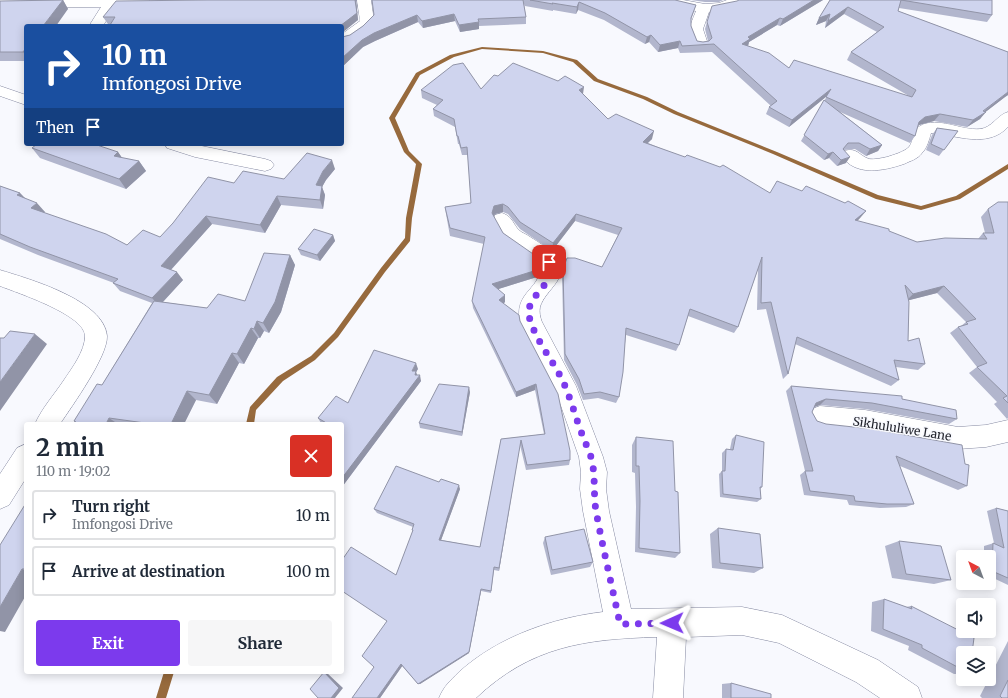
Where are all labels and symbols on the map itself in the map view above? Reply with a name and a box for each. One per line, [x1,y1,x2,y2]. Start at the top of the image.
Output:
pin [532,245,566,279]
street label: Sikhululiwe Lane [852,413,952,444]
north arrow [956,550,996,590]
position arrow [651,602,693,644]

